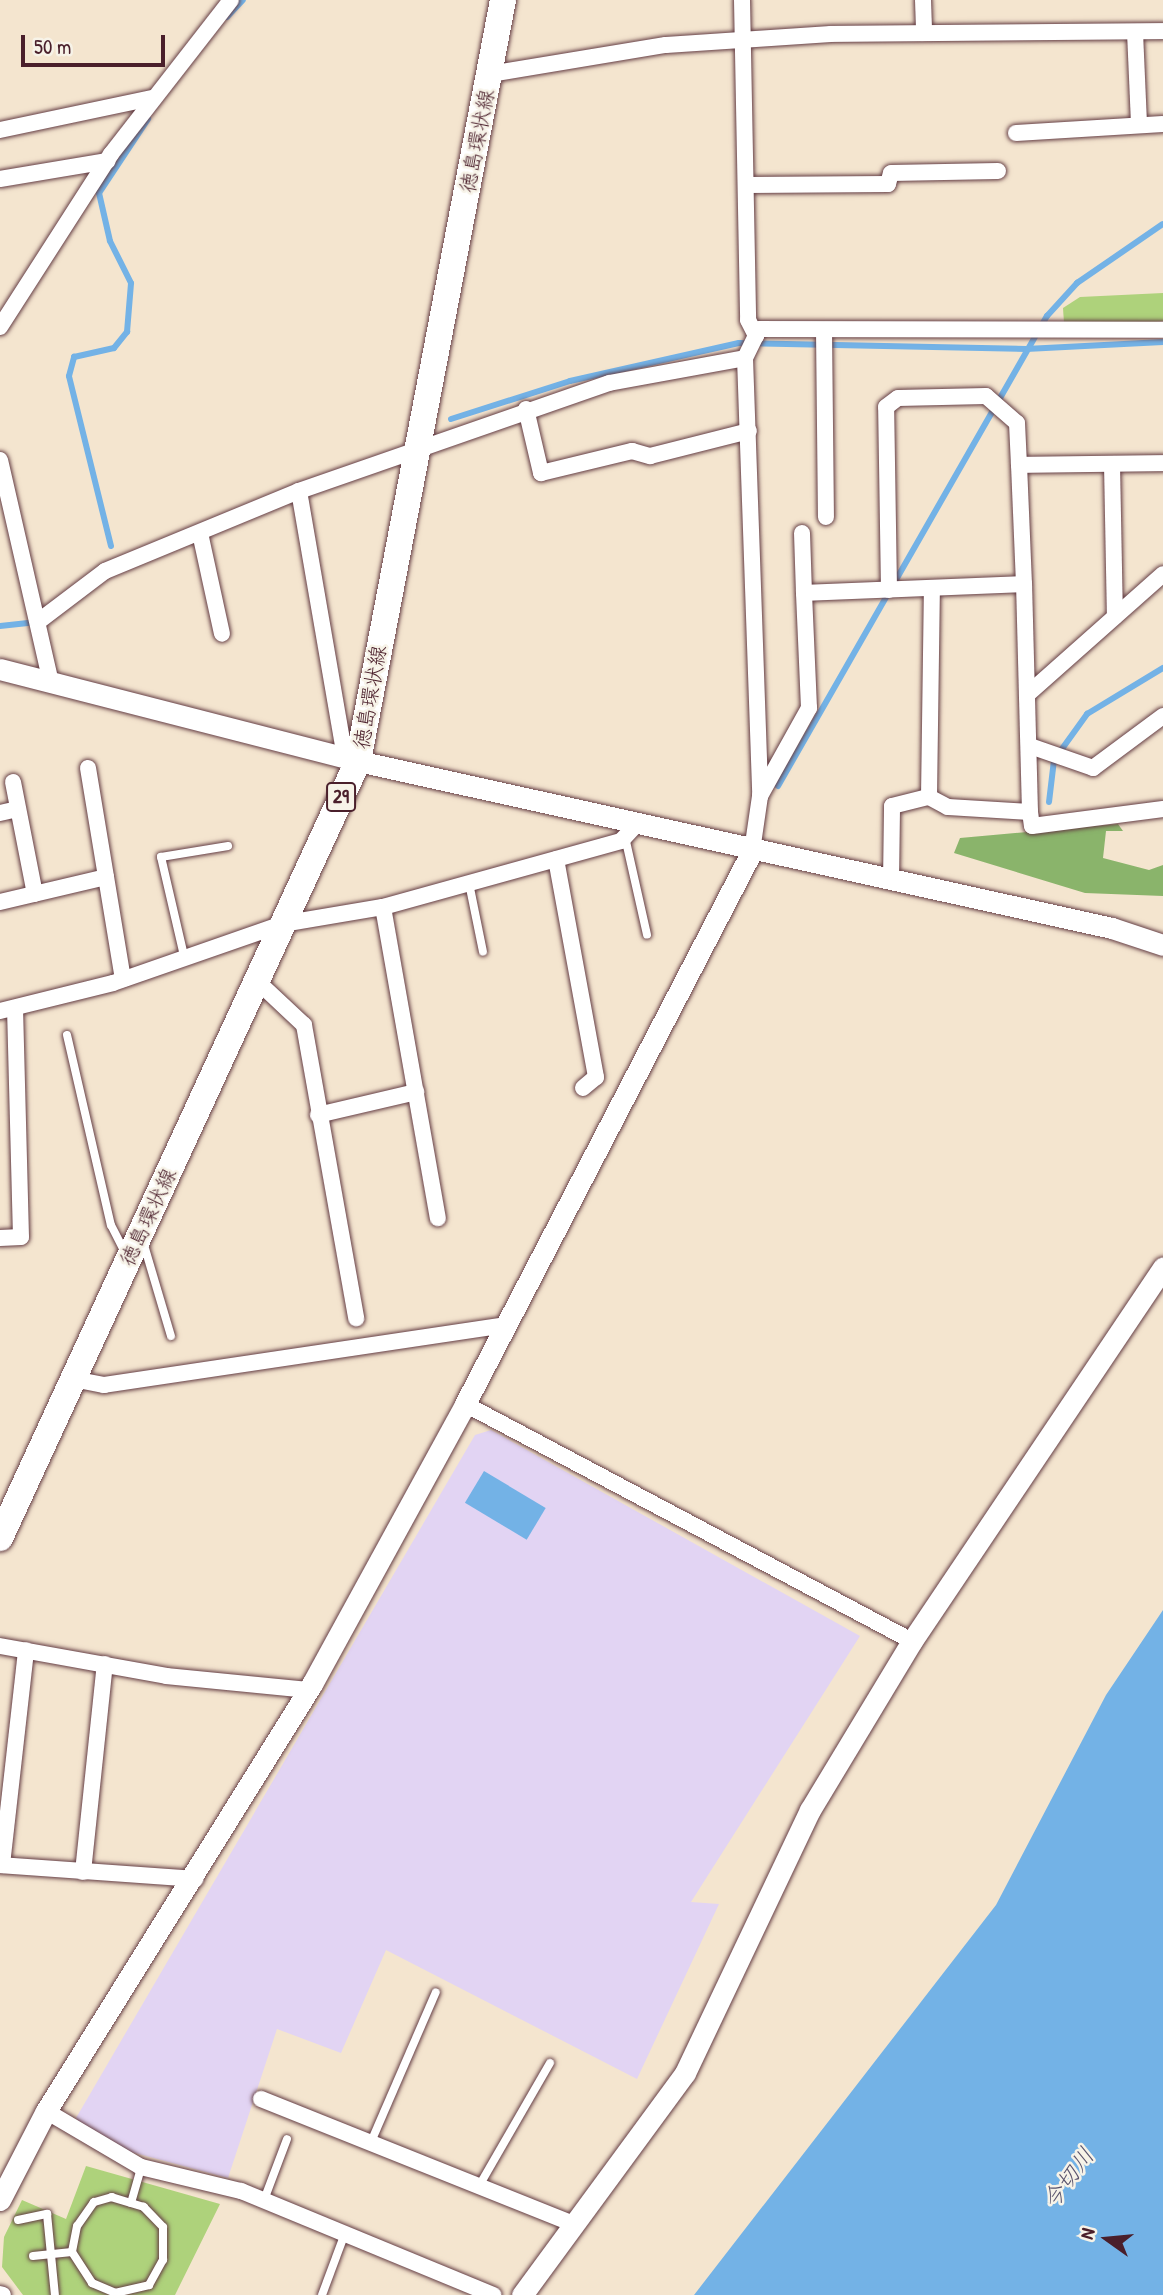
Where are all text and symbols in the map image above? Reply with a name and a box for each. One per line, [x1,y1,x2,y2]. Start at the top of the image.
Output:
scale bar [24,21,168,65]
text: 50 m [34,32,71,61]
street label: 徳島環状線 [455,87,499,195]
street label: 徳島環状線 [348,643,392,751]
road number: 29 [325,782,357,812]
street label: 徳島環状線 [114,1164,182,1270]
water label: 今切川 [1036,2142,1100,2214]
north arrow [1072,2204,1142,2274]
text: N [1073,2225,1101,2242]

